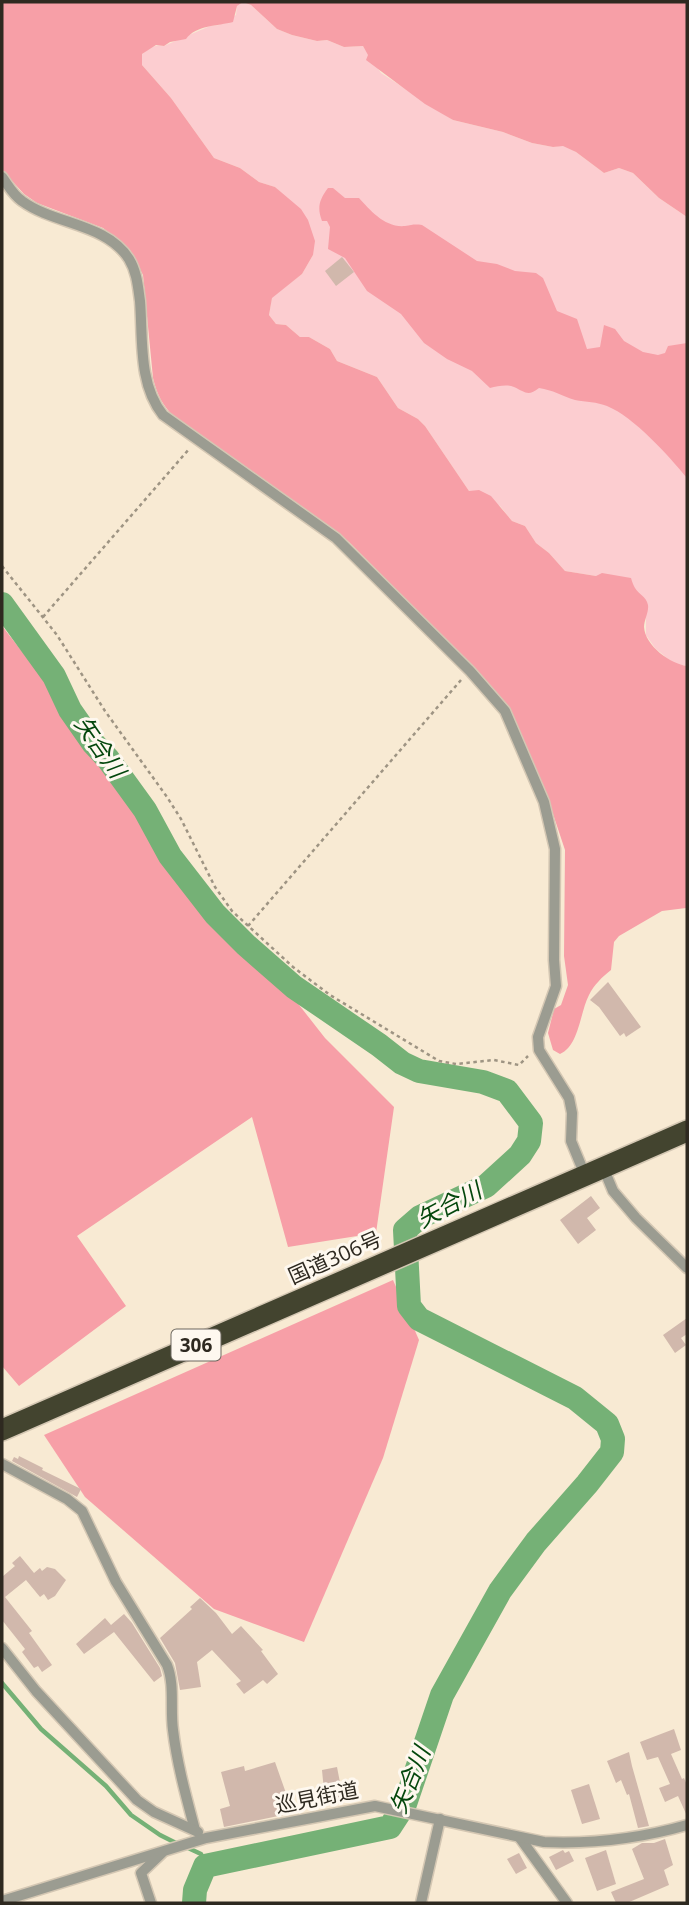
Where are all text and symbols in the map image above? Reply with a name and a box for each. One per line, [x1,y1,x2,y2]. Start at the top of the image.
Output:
water label: 矢合川 [68,709,135,786]
water label: 矢合川 [411,1172,489,1234]
street label: 国道306号 [284,1224,386,1290]
road number: 306 [172,1330,220,1360]
water label: 矢合川 [381,1739,438,1818]
street label: 巡見街道 [273,1775,361,1819]

